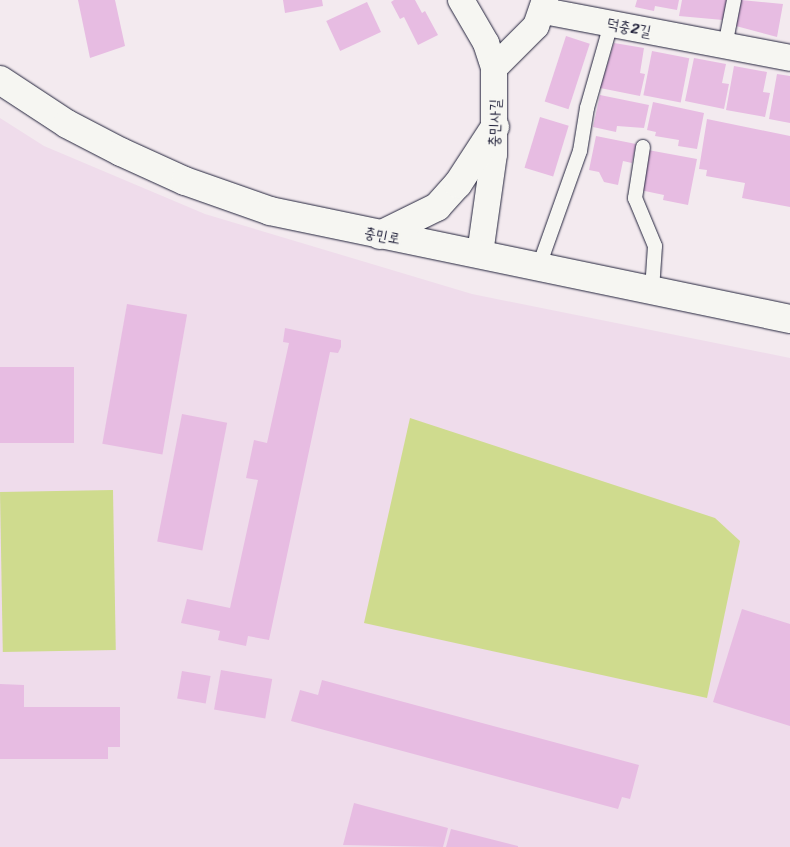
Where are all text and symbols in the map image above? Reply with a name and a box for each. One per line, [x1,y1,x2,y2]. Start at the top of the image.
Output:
street label: 덕충2길 [605,15,653,41]
street label: 충민사길 [485,99,505,147]
street label: 충민로 [363,224,401,248]

